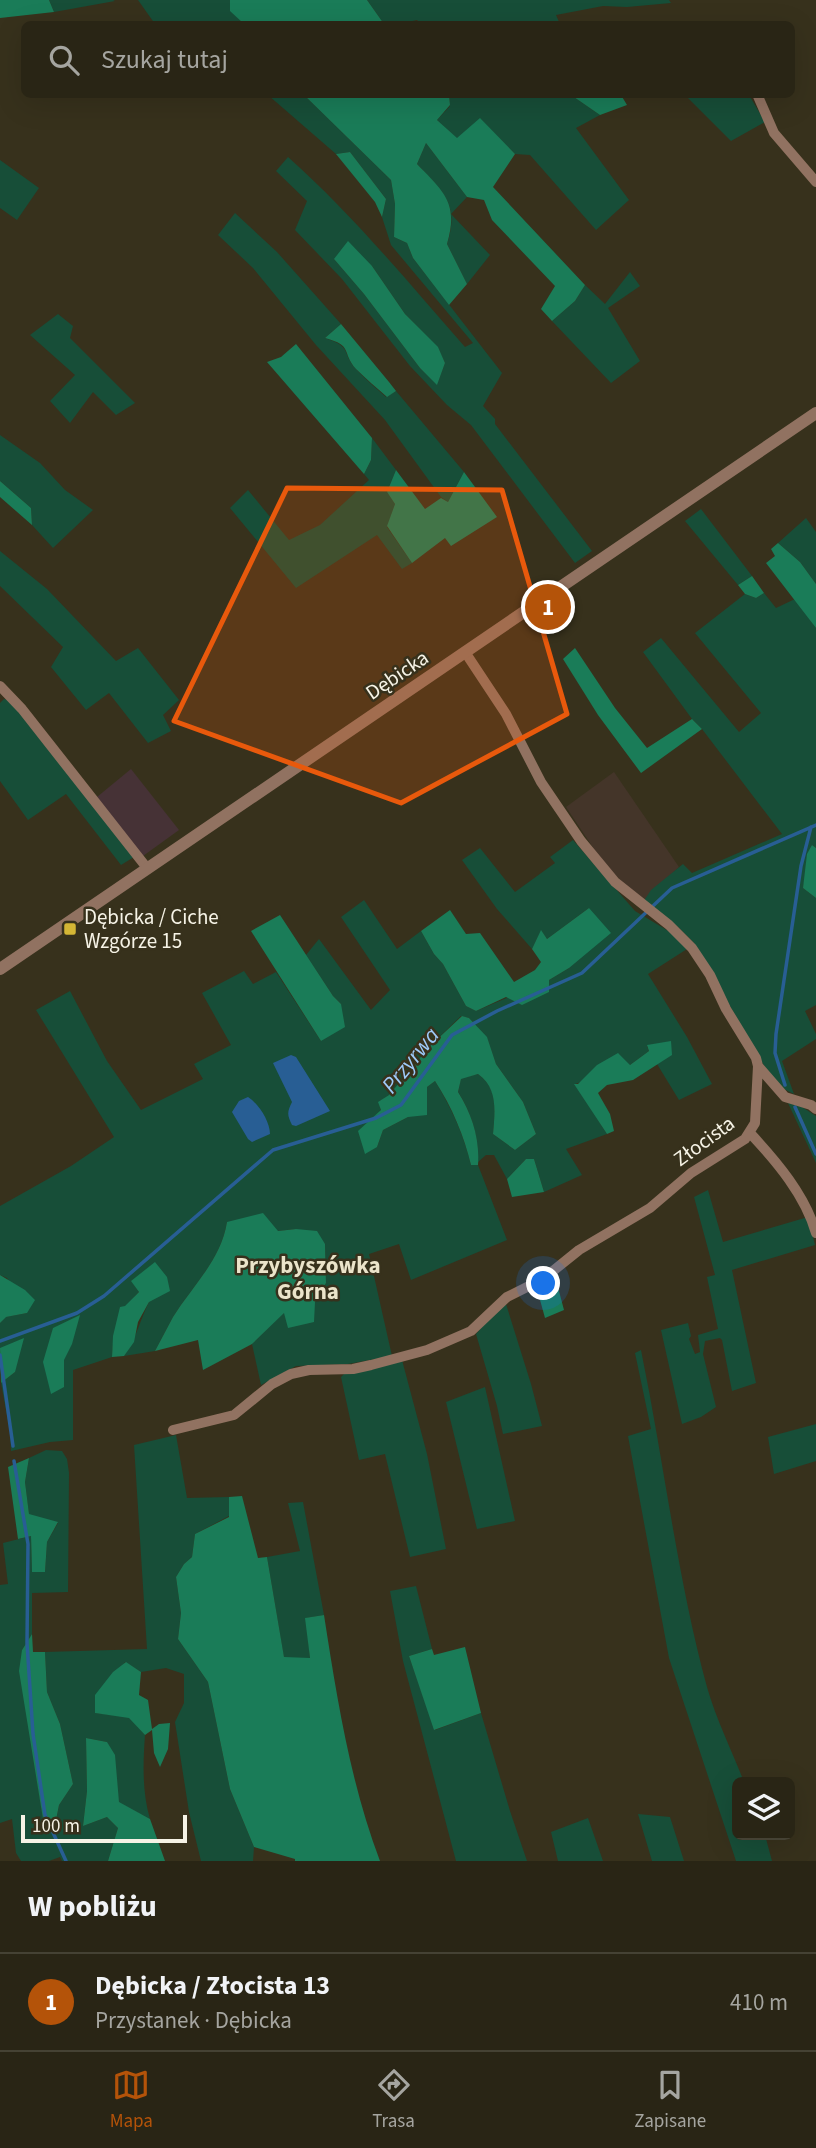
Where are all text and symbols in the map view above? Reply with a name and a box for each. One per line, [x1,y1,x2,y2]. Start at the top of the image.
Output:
search box [21,21,795,98]
icon: search [45,41,83,79]
text: Szukaj tutaj [101,41,228,78]
pin: 1 [525,581,571,633]
street label: Dębicka [359,643,435,707]
place label: Dębicka / Ciche Wzgórze 15 [84,902,219,956]
marker: Dębicka / Ciche Wzgórze 15 [62,921,78,937]
water label: Przyrwa [373,1020,447,1100]
street label: Złocista [667,1108,741,1174]
district label: Przybyszówka Górna [235,1249,381,1308]
your location [526,1266,560,1300]
map controls [732,1777,795,1840]
button: layers [732,1777,795,1840]
scale bar [21,1812,187,1844]
text: 100 m [32,1813,80,1840]
text: W pobliżu [28,1885,157,1928]
text: Dębicka / Złocista 13 [95,1967,330,2004]
text: 1 [45,1986,57,2019]
text: 410 m [730,1986,788,2019]
text: Przystanek · Dębicka [95,2004,292,2037]
tab: Mapa [110,2066,153,2135]
tab: Trasa [372,2066,415,2135]
tab: Zapisane [634,2066,706,2135]

